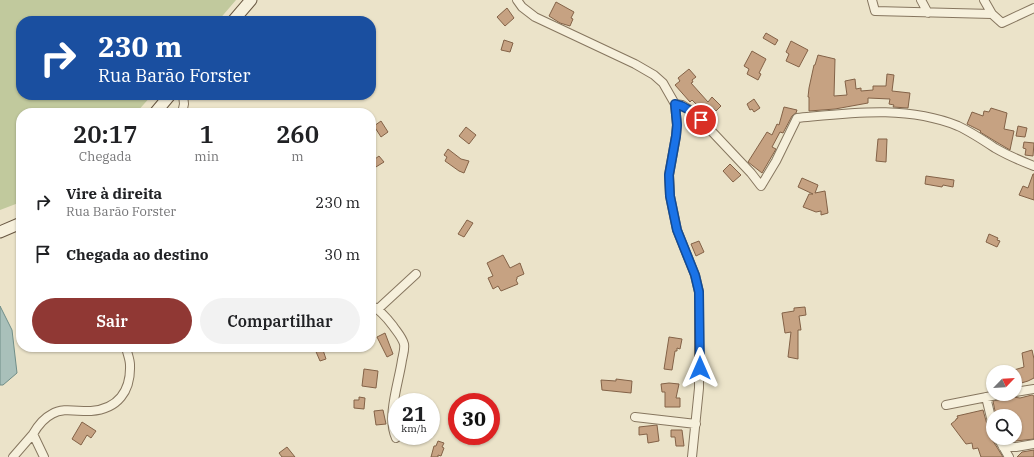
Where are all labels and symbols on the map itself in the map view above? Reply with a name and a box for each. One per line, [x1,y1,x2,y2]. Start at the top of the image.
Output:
pin [684,103,718,137]
position arrow [679,347,721,389]
north arrow [986,365,1022,401]
speed limit sign: 30 [448,393,500,445]

